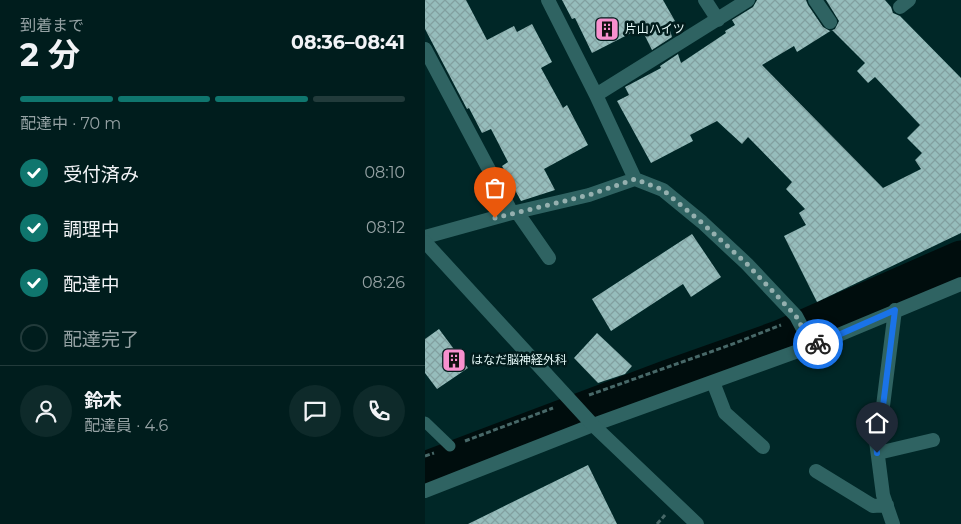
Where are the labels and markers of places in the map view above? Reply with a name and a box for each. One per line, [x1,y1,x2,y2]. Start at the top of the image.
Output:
building icon: 片山ハイツ [594,16,620,42]
place label: 片山ハイツ [625,21,685,36]
pin [474,167,516,218]
building icon: はなだ脳神経外科 [441,347,467,373]
place label: はなだ脳神経外科 [471,352,567,367]
pin [856,402,898,453]

